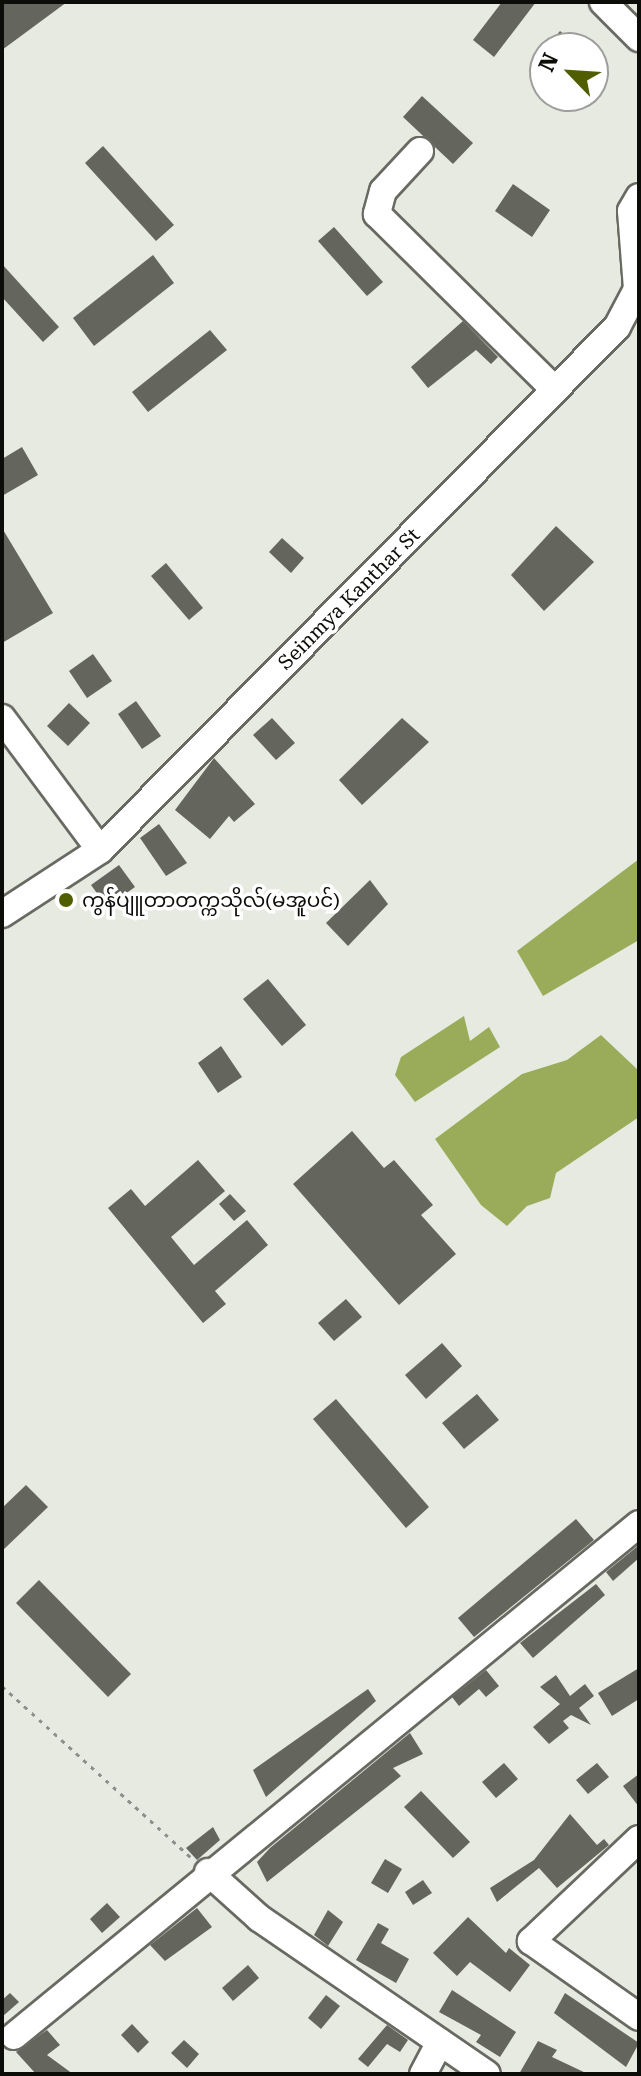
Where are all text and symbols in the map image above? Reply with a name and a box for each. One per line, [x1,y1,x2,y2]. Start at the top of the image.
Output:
north arrow [529,32,609,112]
text: N [534,50,564,75]
street label: Seinmya Kanthar St [273,523,425,675]
place label: ကွန်ပျူတာတက္ကသိုလ်(မအူပင်) [82,888,340,912]
marker: ကွန်ပျူတာတက္ကသိုလ်(မအူပင်) [57,891,75,909]

